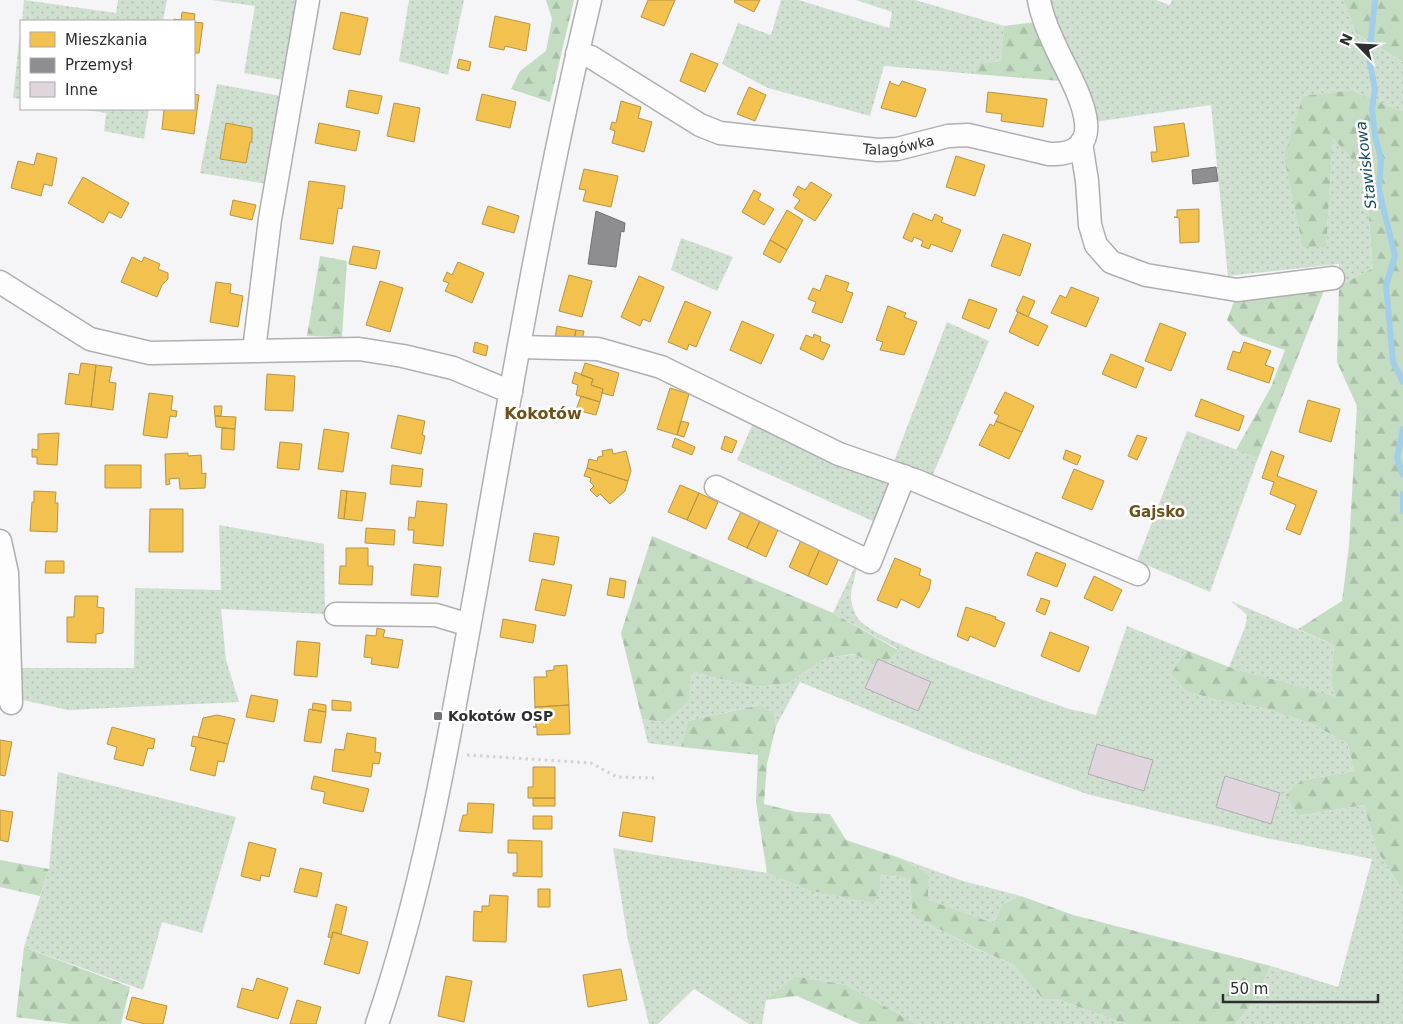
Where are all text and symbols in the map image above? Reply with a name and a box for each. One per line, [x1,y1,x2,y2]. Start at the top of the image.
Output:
legend [20,20,195,110]
north arrow [1333,20,1383,70]
text: Mieszkania [65,31,148,49]
text: N [1336,31,1356,48]
text: Przemysł [65,56,133,74]
text: Inne [65,81,98,99]
water label: Stawiskowa [1352,120,1380,210]
street label: Talagówka [861,132,936,158]
district label: Kokotów [504,404,582,423]
district label: Gajsko [1129,503,1185,521]
place label: Kokotów OSP [448,708,553,724]
marker: Kokotów OSP [432,710,444,722]
scale bar [1223,972,1378,1004]
text: 50 m [1230,980,1268,998]

